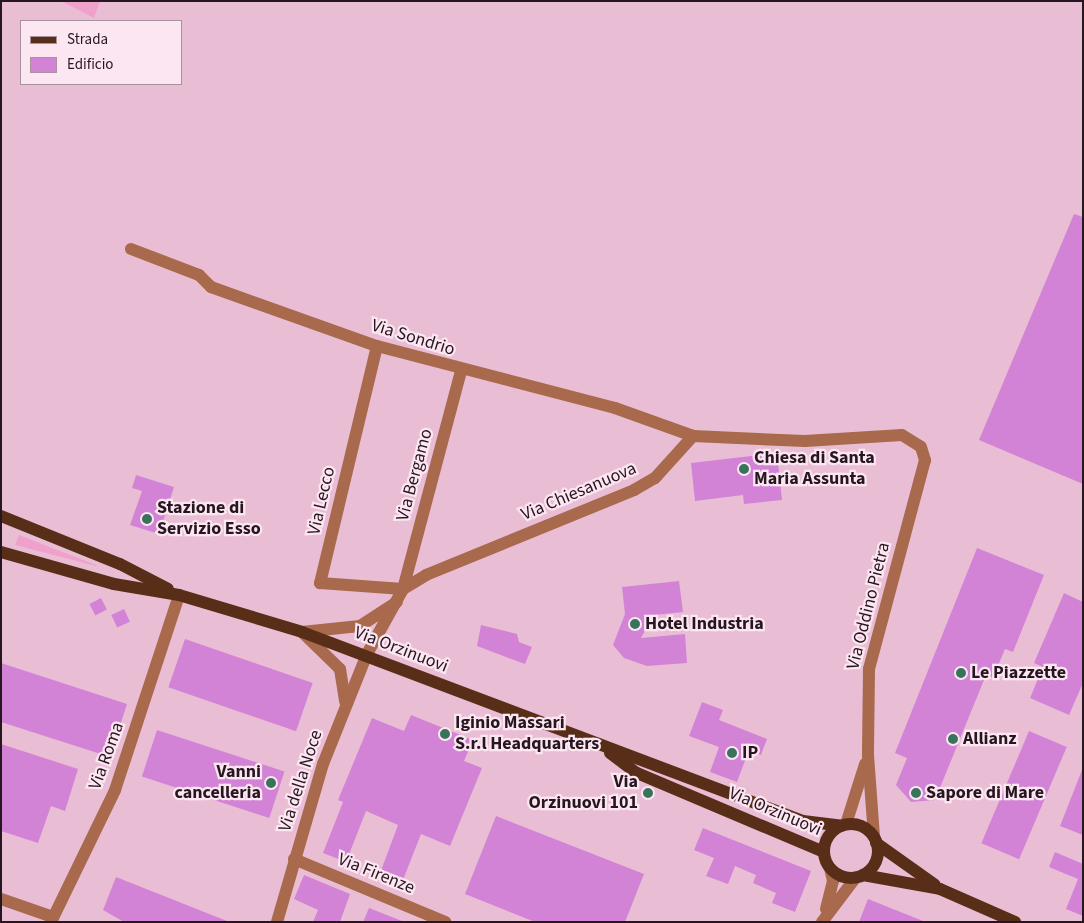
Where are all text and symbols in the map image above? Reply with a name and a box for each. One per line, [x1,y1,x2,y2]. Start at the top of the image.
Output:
legend [20,20,182,85]
text: Strada [67,29,108,50]
text: Edificio [67,54,114,75]
street label: Via Sondrio [369,315,457,361]
street label: Via Bergamo [392,427,438,523]
place label: Chiesa di Santa Maria Assunta [754,448,875,490]
street label: Via Chiesanuova [518,458,640,526]
marker: Chiesa di Santa Maria Assunta [738,463,750,475]
street label: Via Lecco [304,465,340,537]
place label: Stazione di Servizio Esso [157,498,261,540]
marker: Stazione di Servizio Esso [141,513,153,525]
street label: Via Oddino Pietra [843,540,895,672]
place label: Hotel Industria [645,613,764,635]
marker: Hotel Industria [629,618,641,630]
street label: Via Orzinuovi [351,622,451,678]
place label: Le Piazzette [971,662,1066,684]
marker: Le Piazzette [955,667,967,679]
place label: Iginio Massari S.r.l Headquarters [455,713,599,756]
street label: Via Roma [85,719,129,793]
street label: Via della Noce [274,728,328,834]
marker: Iginio Massari S.r.l Headquarters [439,728,451,740]
place label: Allianz [963,728,1017,750]
marker: Allianz [947,733,959,745]
place label: IP [742,742,758,764]
marker: IP [726,747,738,759]
place label: Vanni cancelleria [174,762,261,804]
place label: Via Orzinuovi 101 [529,772,638,814]
marker: Vanni cancelleria [265,777,277,789]
place label: Sapore di Mare [926,782,1044,804]
street label: Via Orzinuovi [725,783,825,841]
marker: Via Orzinuovi 101 [642,787,654,799]
marker: Sapore di Mare [910,787,922,799]
street label: Via Firenze [334,849,418,899]

